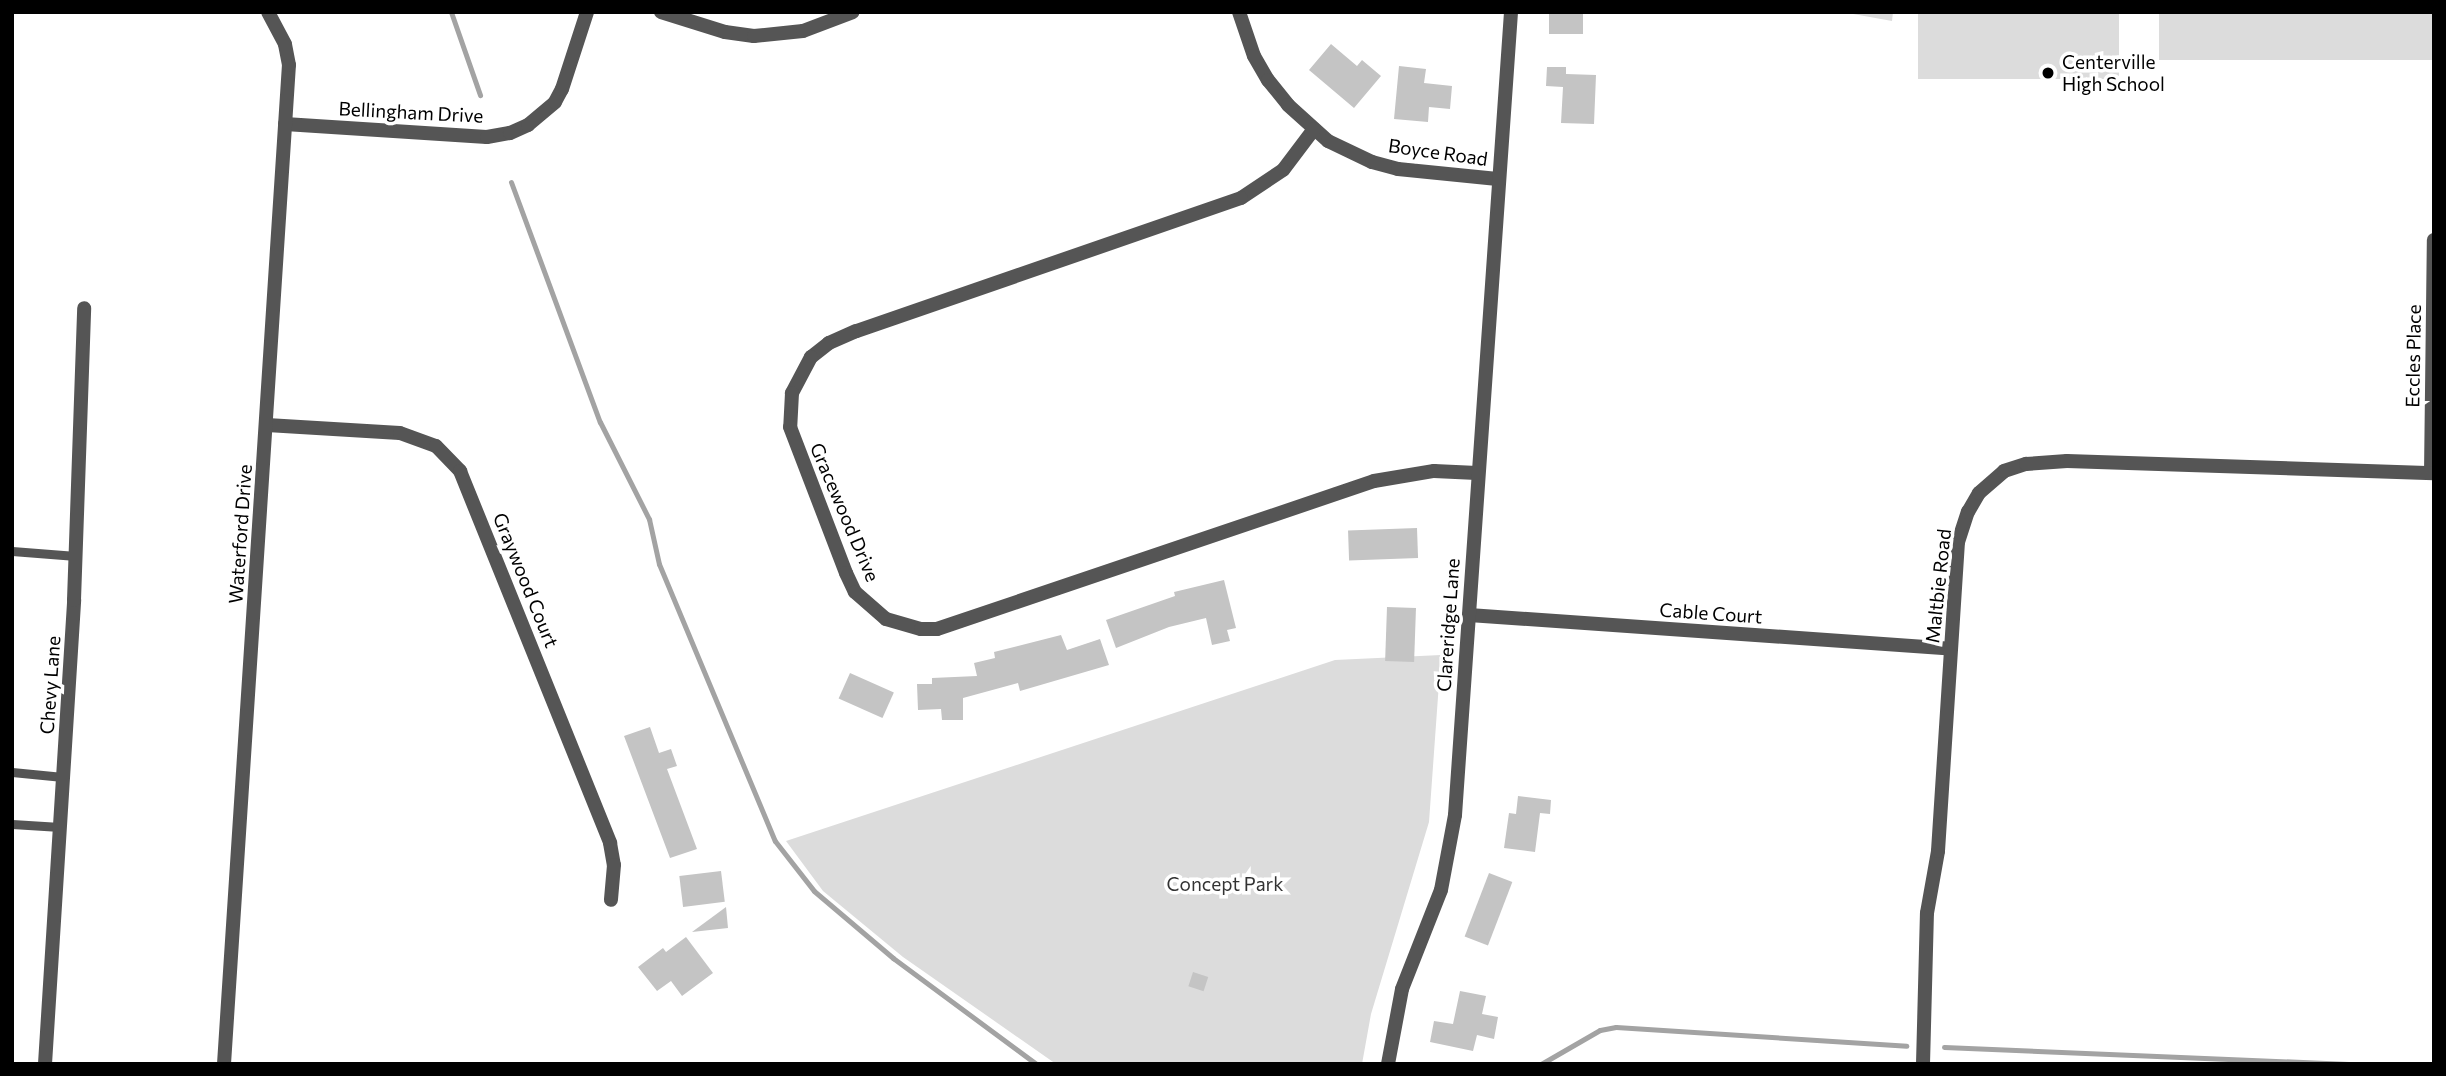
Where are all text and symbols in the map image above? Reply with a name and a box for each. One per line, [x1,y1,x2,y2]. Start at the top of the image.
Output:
place label: Centerville High School [2062,51,2165,95]
marker: Centerville High School [2040,65,2056,81]
street label: Bellingham Drive [338,97,484,127]
street label: Boyce Road [1387,134,1489,170]
street label: Eccles Place [2401,304,2425,408]
street label: Gracewood Drive [805,439,885,585]
street label: Waterford Drive [224,464,256,604]
street label: Graywood Court [489,509,563,651]
street label: Maltbie Road [1921,528,1955,644]
street label: Clareridge Lane [1432,557,1464,693]
street label: Cable Court [1659,598,1763,628]
street label: Chevy Lane [35,635,65,735]
park label: Concept Park [1167,873,1283,895]

